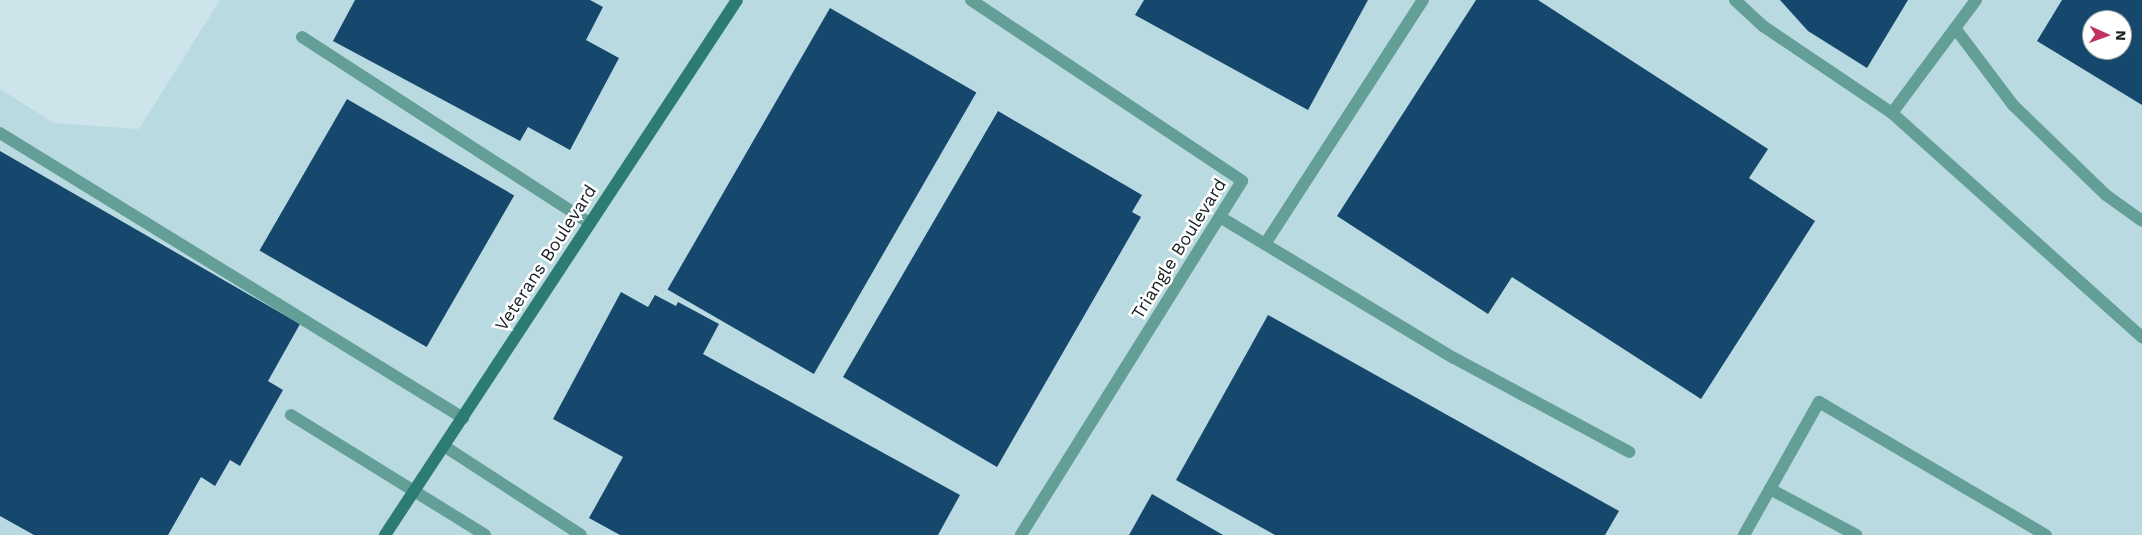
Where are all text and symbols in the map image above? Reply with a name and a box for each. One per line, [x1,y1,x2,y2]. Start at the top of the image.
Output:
north arrow [2082,10,2132,60]
text: N [2113,30,2129,41]
street label: Triangle Boulevard [1127,175,1231,323]
street label: Veterans Boulevard [491,181,601,335]

